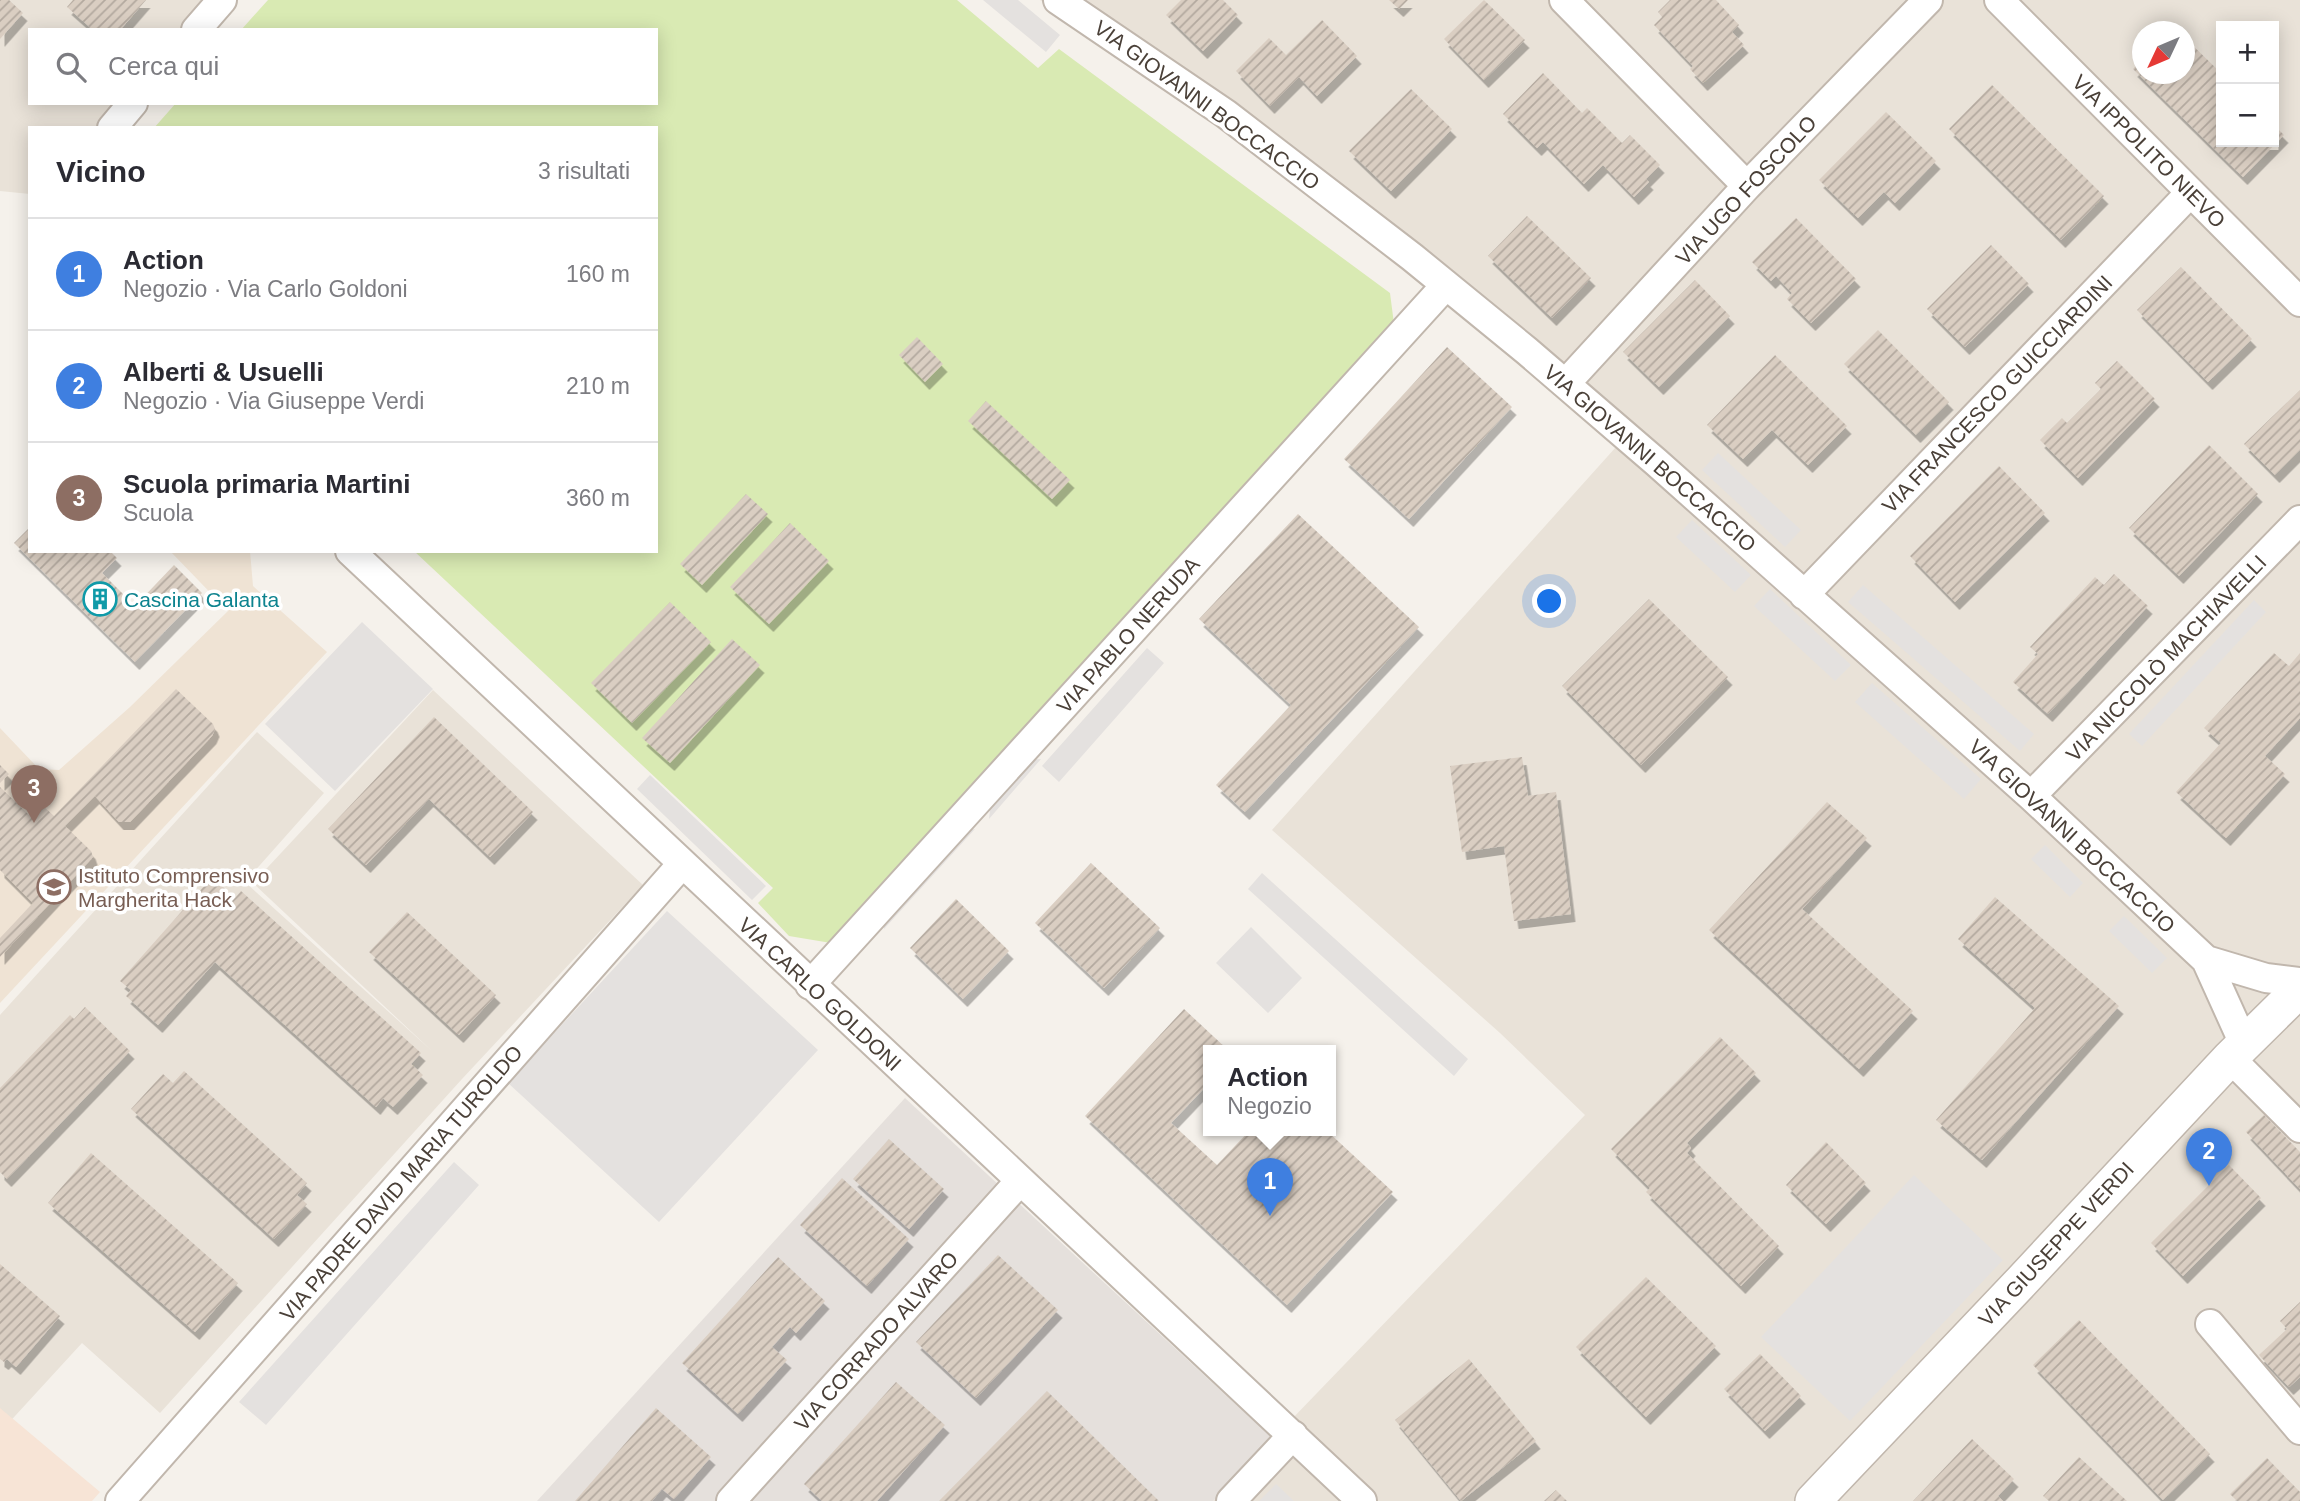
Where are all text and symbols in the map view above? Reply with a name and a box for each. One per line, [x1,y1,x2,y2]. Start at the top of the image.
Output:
street label: VIA GIOVANNI BOCCACCIO [1090,16,1324,194]
north arrow [2132,21,2195,84]
map controls [2216,21,2279,147]
button: + [2216,21,2279,84]
search box [28,28,658,105]
icon: search [52,48,90,86]
text: Cerca qui [108,51,219,81]
street label: VIA IPPOLITO NIEVO [2068,70,2230,232]
button: − [2216,84,2279,147]
street label: VIA UGO FOSCOLO [1671,111,1821,269]
text: Vicino [56,155,145,188]
text: 3 risultati [538,158,630,184]
text: Action [123,245,204,275]
text: 1 [73,261,85,287]
text: 160 m [566,261,630,287]
street label: VIA FRANCESCO GUICCIARDINI [1877,271,2117,517]
text: Negozio · Via Carlo Goldoni [123,276,408,302]
text: Alberti & Usuelli [123,357,324,387]
street label: VIA GIOVANNI BOCCACCIO [1540,360,1760,556]
text: 2 [73,373,85,399]
text: 210 m [566,373,630,399]
text: Negozio · Via Giuseppe Verdi [123,388,424,414]
text: Scuola primaria Martini [123,469,411,499]
text: 3 [73,485,85,511]
text: 360 m [566,485,630,511]
text: Scuola [123,500,193,526]
street label: VIA NICCOLÒ MACHIAVELLI [2061,550,2271,766]
street label: VIA PABLO NERUDA [1052,552,1204,718]
building icon: Cascina Galanta [81,580,119,618]
your location [1532,584,1566,618]
place label: Cascina Galanta [124,588,280,611]
street label: VIA GIOVANNI BOCCACCIO [1964,735,2180,937]
pin: 3 [11,765,57,823]
place label: Istituto Comprensivo Margherita Hack [78,864,269,911]
school or university icon: Istituto Comprensivo Margherita Hack [35,868,73,906]
street label: VIA CARLO GOLDONI [734,913,906,1075]
street label: VIA PADRE DAVID MARIA TUROLDO [275,1041,527,1325]
popup [1203,1045,1336,1136]
text: Action [1227,1062,1308,1092]
text: Negozio [1227,1093,1312,1119]
pin: 2 [2186,1128,2232,1186]
street label: VIA GIUSEPPE VERDI [1974,1157,2138,1331]
pin: 1 [1247,1158,1293,1216]
street label: VIA CORRADO ALVARO [790,1247,962,1435]

